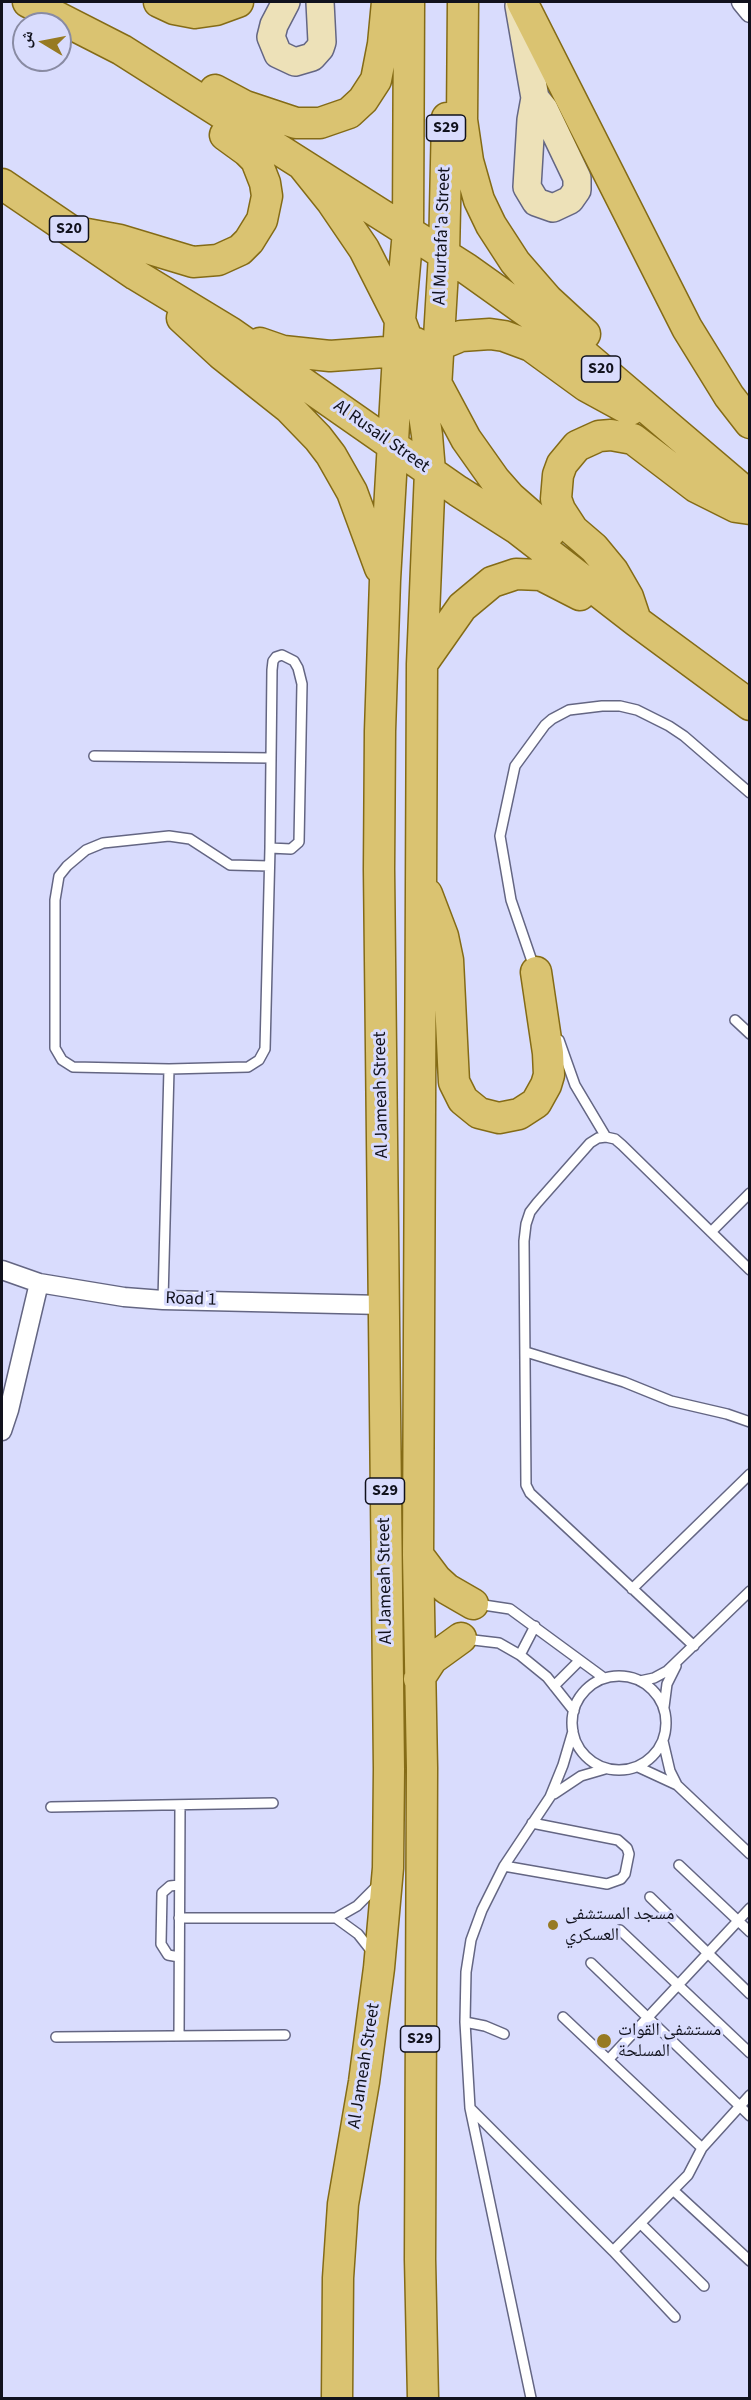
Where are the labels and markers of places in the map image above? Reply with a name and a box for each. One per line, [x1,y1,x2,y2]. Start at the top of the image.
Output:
place label: مسجد المستشفى العسكري [565,1904,674,1946]
marker: مسجد المستشفى العسكري [546,1918,560,1932]
place label: مستشفى القوات المسلحة [618,2020,721,2062]
marker: مستشفى القوات المسلحة [595,2032,613,2050]

